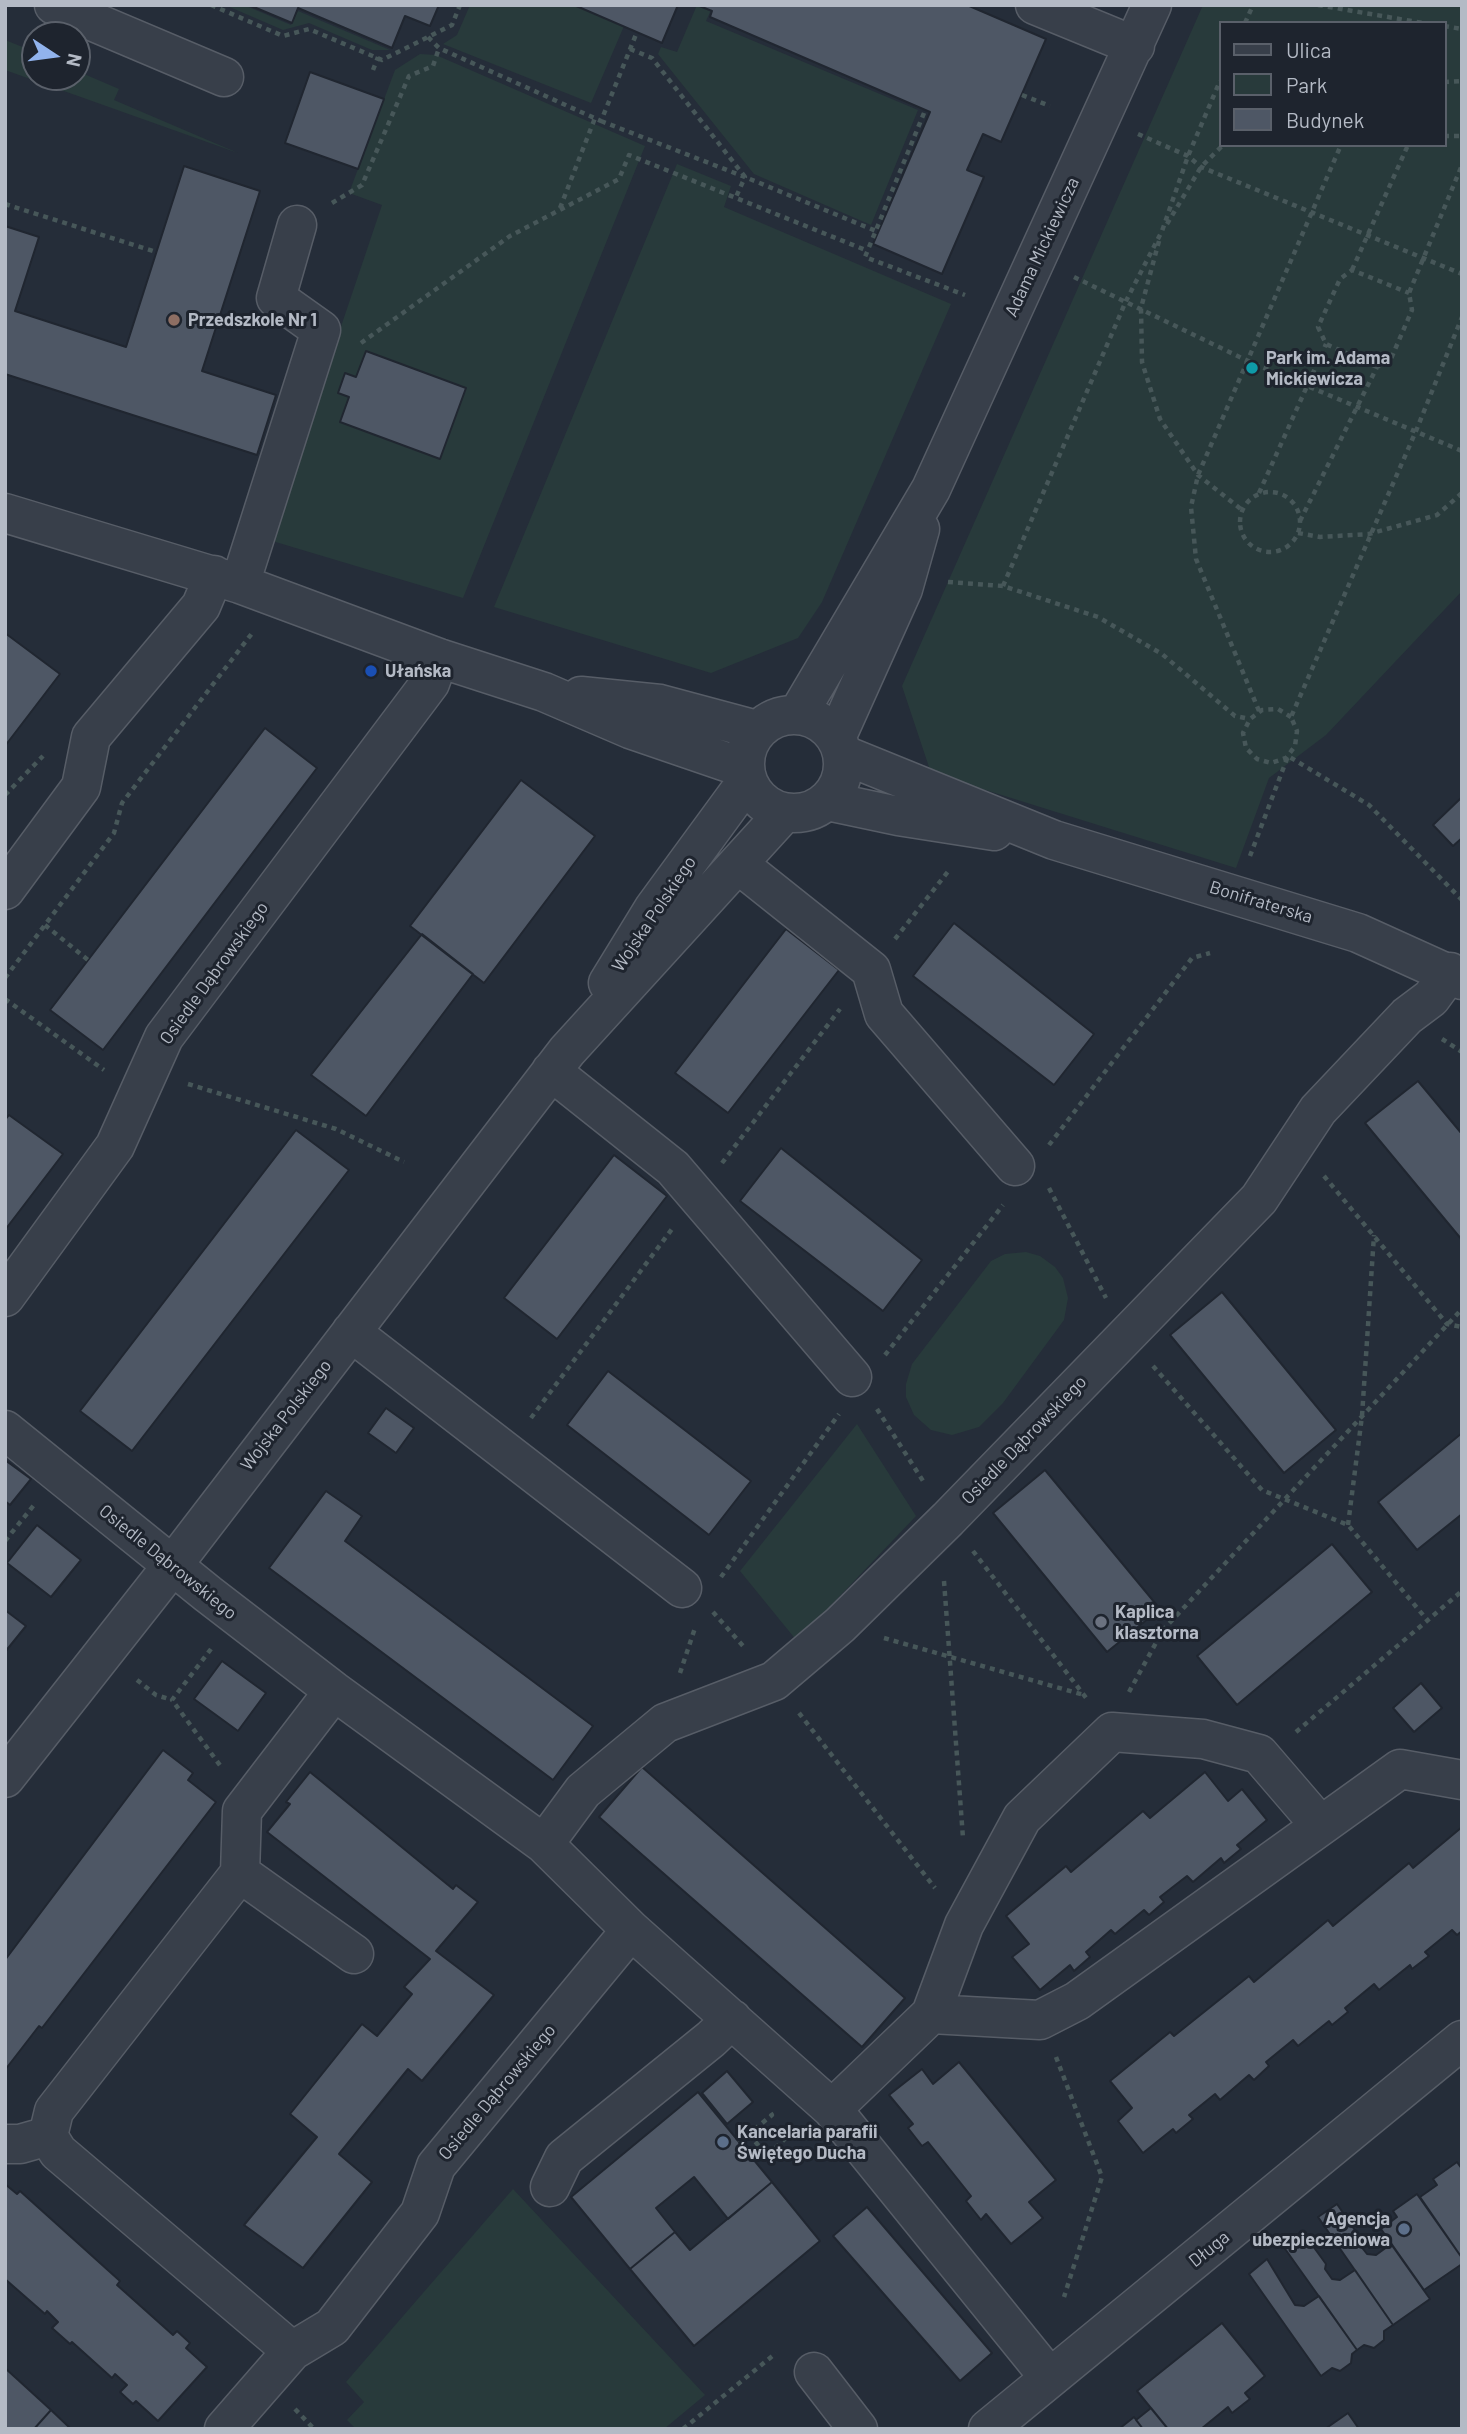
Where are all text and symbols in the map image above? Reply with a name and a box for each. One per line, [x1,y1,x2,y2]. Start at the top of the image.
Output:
north arrow [21,21,91,91]
legend [1218,21,1446,147]
text: Ulica [1286,37,1331,62]
text: N [62,52,88,69]
text: Park [1286,72,1327,97]
text: Budynek [1286,107,1364,132]
street label: Adama Mickiewicza [1000,174,1084,320]
place label: Przedszkole Nr 1 [188,309,317,331]
marker: Przedszkole Nr 1 [166,312,182,328]
place label: Park im. Adama Mickiewicza [1266,347,1390,390]
marker: Park im. Adama Mickiewicza [1244,360,1260,376]
place label: Ułańska [385,660,451,682]
marker: Ułańska [363,663,379,679]
street label: Wojska Polskiego [607,852,701,976]
street label: Bonifraterska [1207,876,1315,928]
street label: Osiedle Dąbrowskiego [155,898,273,1048]
street label: Wojska Polskiego [236,1355,336,1475]
street label: Osiedle Dąbrowskiego [957,1371,1091,1509]
street label: Osiedle Dąbrowskiego [95,1500,241,1624]
place label: Kaplica klasztorna [1115,1601,1199,1644]
marker: Kaplica klasztorna [1093,1614,1109,1630]
street label: Osiedle Dąbrowskiego [434,2020,560,2164]
place label: Kancelaria parafii Świętego Ducha [737,2121,878,2164]
marker: Kancelaria parafii Świętego Ducha [715,2134,731,2150]
place label: Agencja ubezpieczeniowa [1252,2208,1390,2250]
marker: Agencja ubezpieczeniowa [1396,2221,1412,2237]
street label: Długa [1184,2226,1234,2272]

